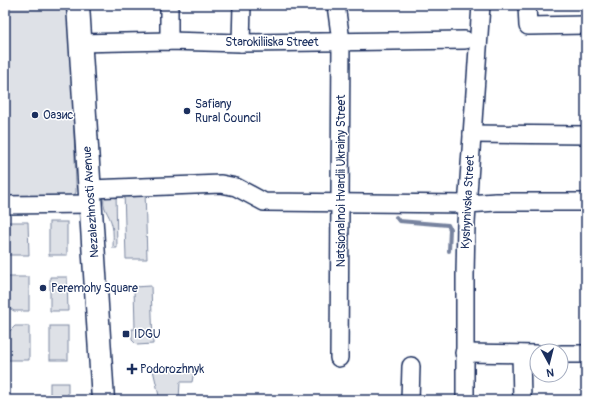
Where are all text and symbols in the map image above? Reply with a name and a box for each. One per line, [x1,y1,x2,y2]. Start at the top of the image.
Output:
street label: Starokiliiska Street [225,35,319,50]
street label: Natsionalnoi Hvardii Ukrainy Street [334,95,349,267]
place label: Safiany Rural Council [195,97,261,126]
marker: Safiany Rural Council [182,106,192,116]
place label: Оазис [43,108,73,123]
marker: Оазис [30,110,40,120]
street label: Nezalezhnosti Avenue [80,146,102,258]
street label: Kyshynivska Street [458,154,478,249]
place label: Peremohy Square [51,281,138,296]
marker: Peremohy Square [38,283,48,293]
place label: IDGU [134,327,161,342]
marker: IDGU [121,329,131,339]
north arrow [529,343,569,383]
place label: Podorozhnyk [140,362,204,377]
marker: Podorozhnyk [127,364,137,374]
text: N [545,366,555,379]

